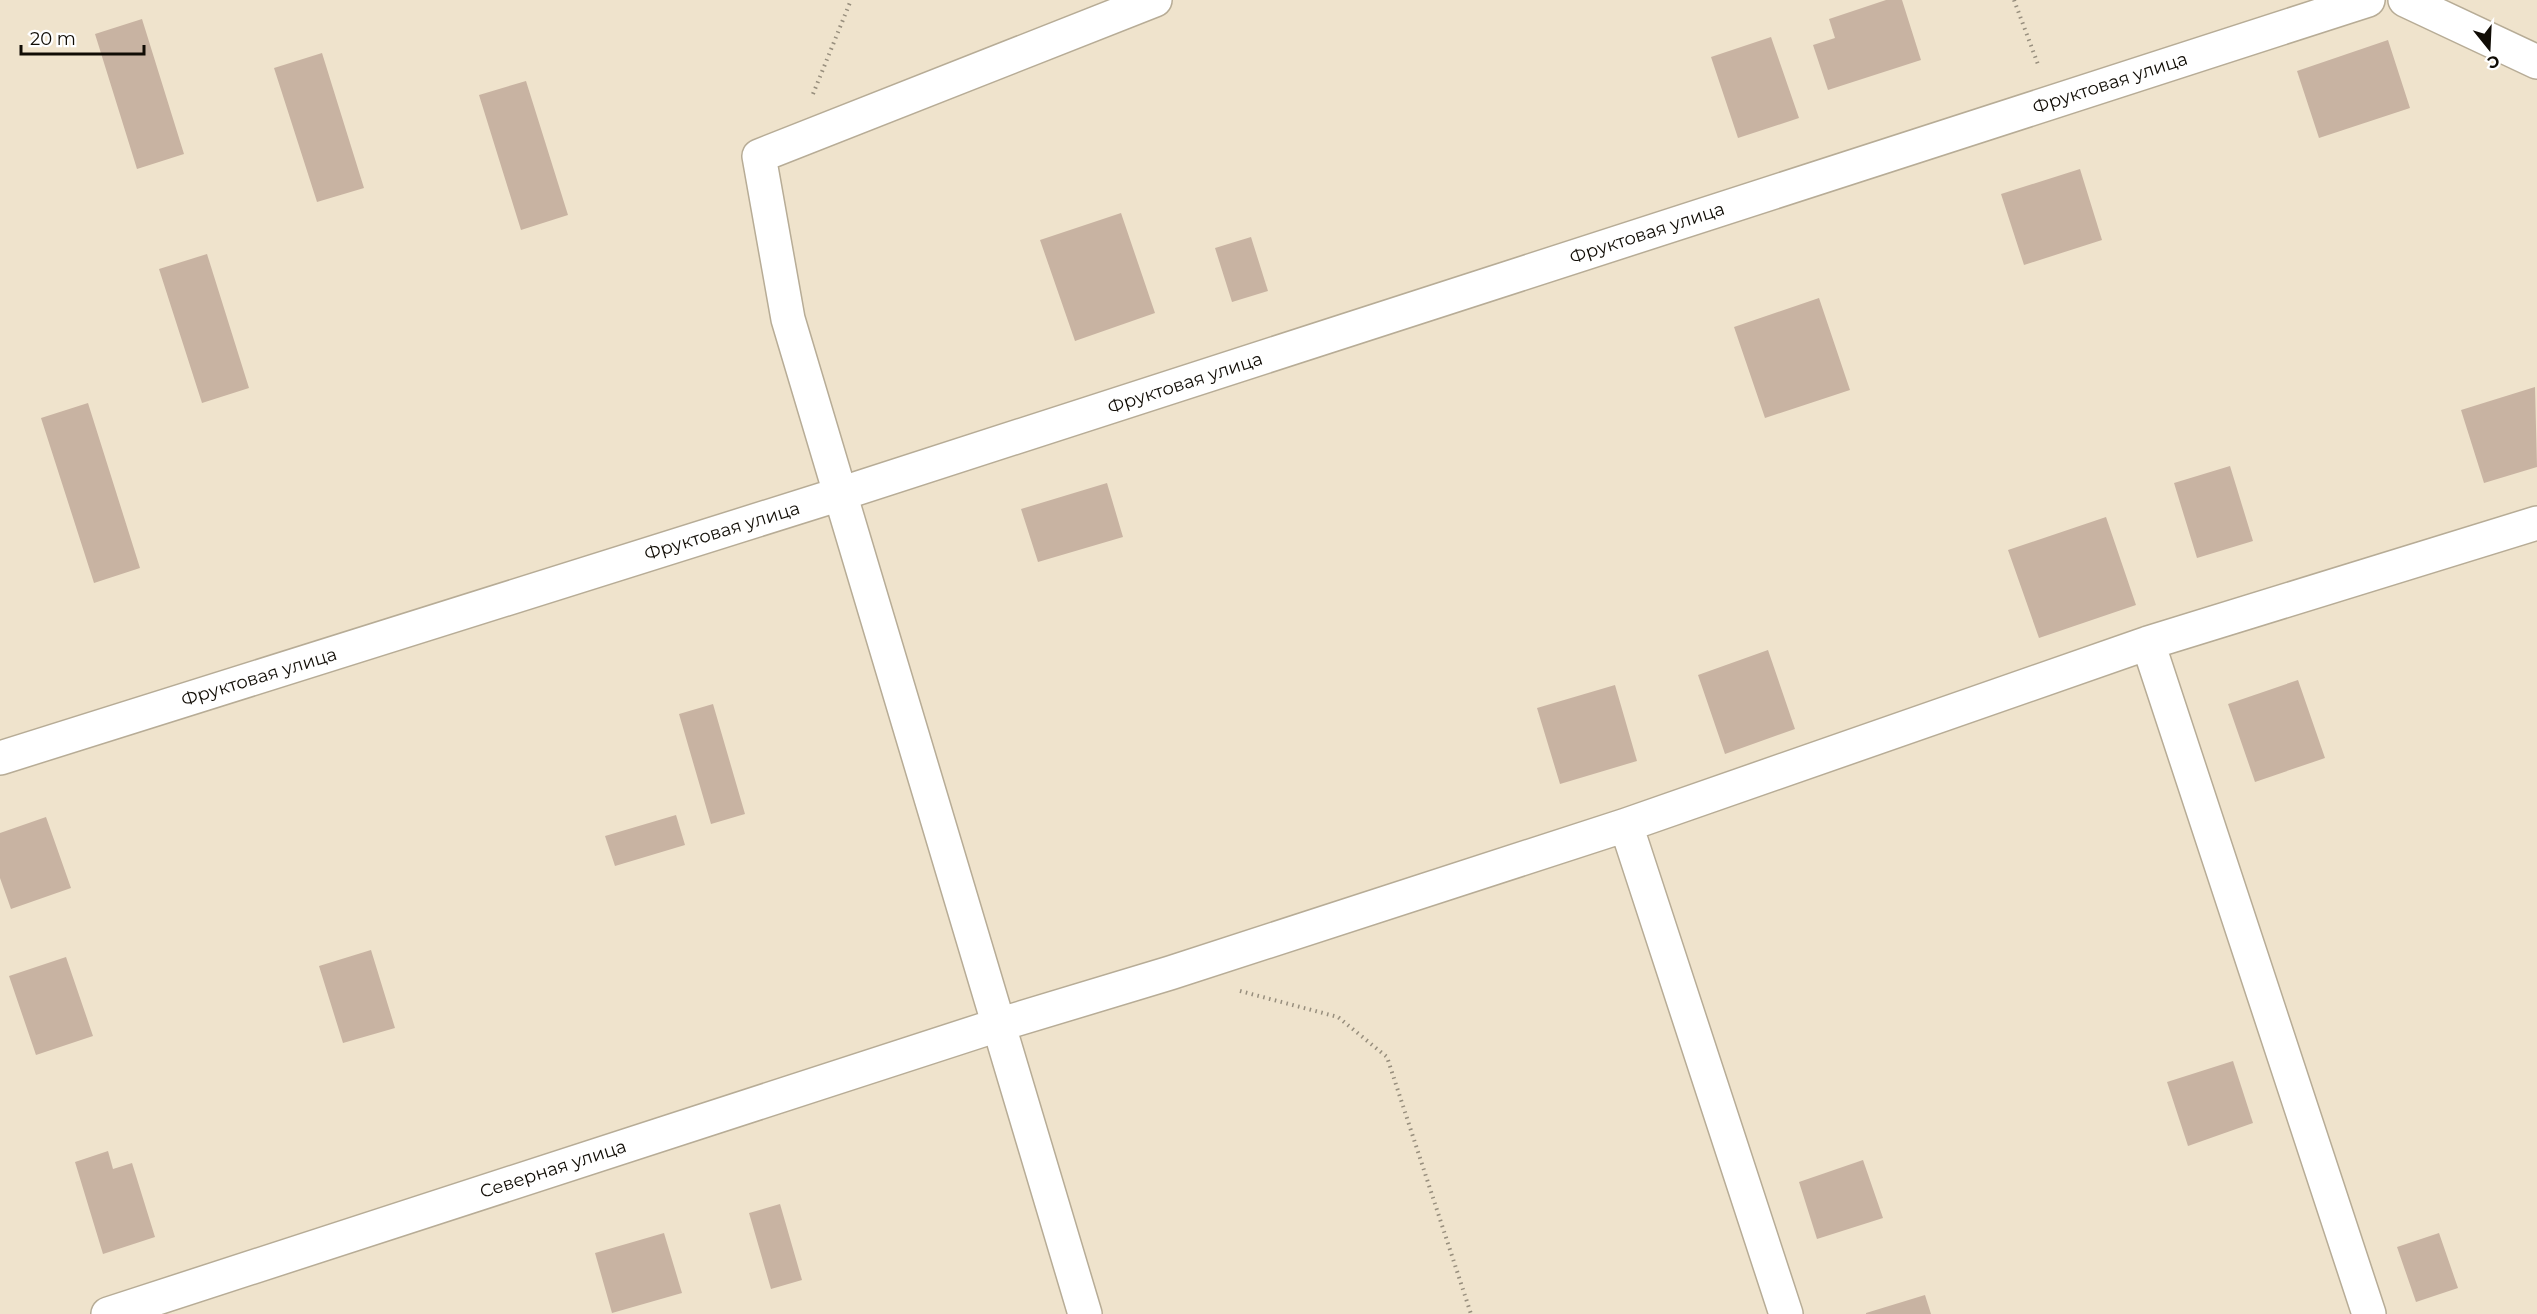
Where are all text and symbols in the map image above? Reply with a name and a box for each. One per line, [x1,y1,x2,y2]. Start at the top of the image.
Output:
scale bar [21,18,144,56]
north arrow [2459,18,2519,78]
text: 20 m [30,28,76,50]
street label: Фруктовая улица [2030,48,2190,118]
text: С [2485,51,2502,73]
street label: Фруктовая улица [1567,198,1727,268]
street label: Фруктовая улица [1105,348,1265,418]
street label: Фруктовая улица [641,497,803,565]
street label: Фруктовая улица [178,643,340,711]
street label: Северная улица [477,1135,629,1203]

